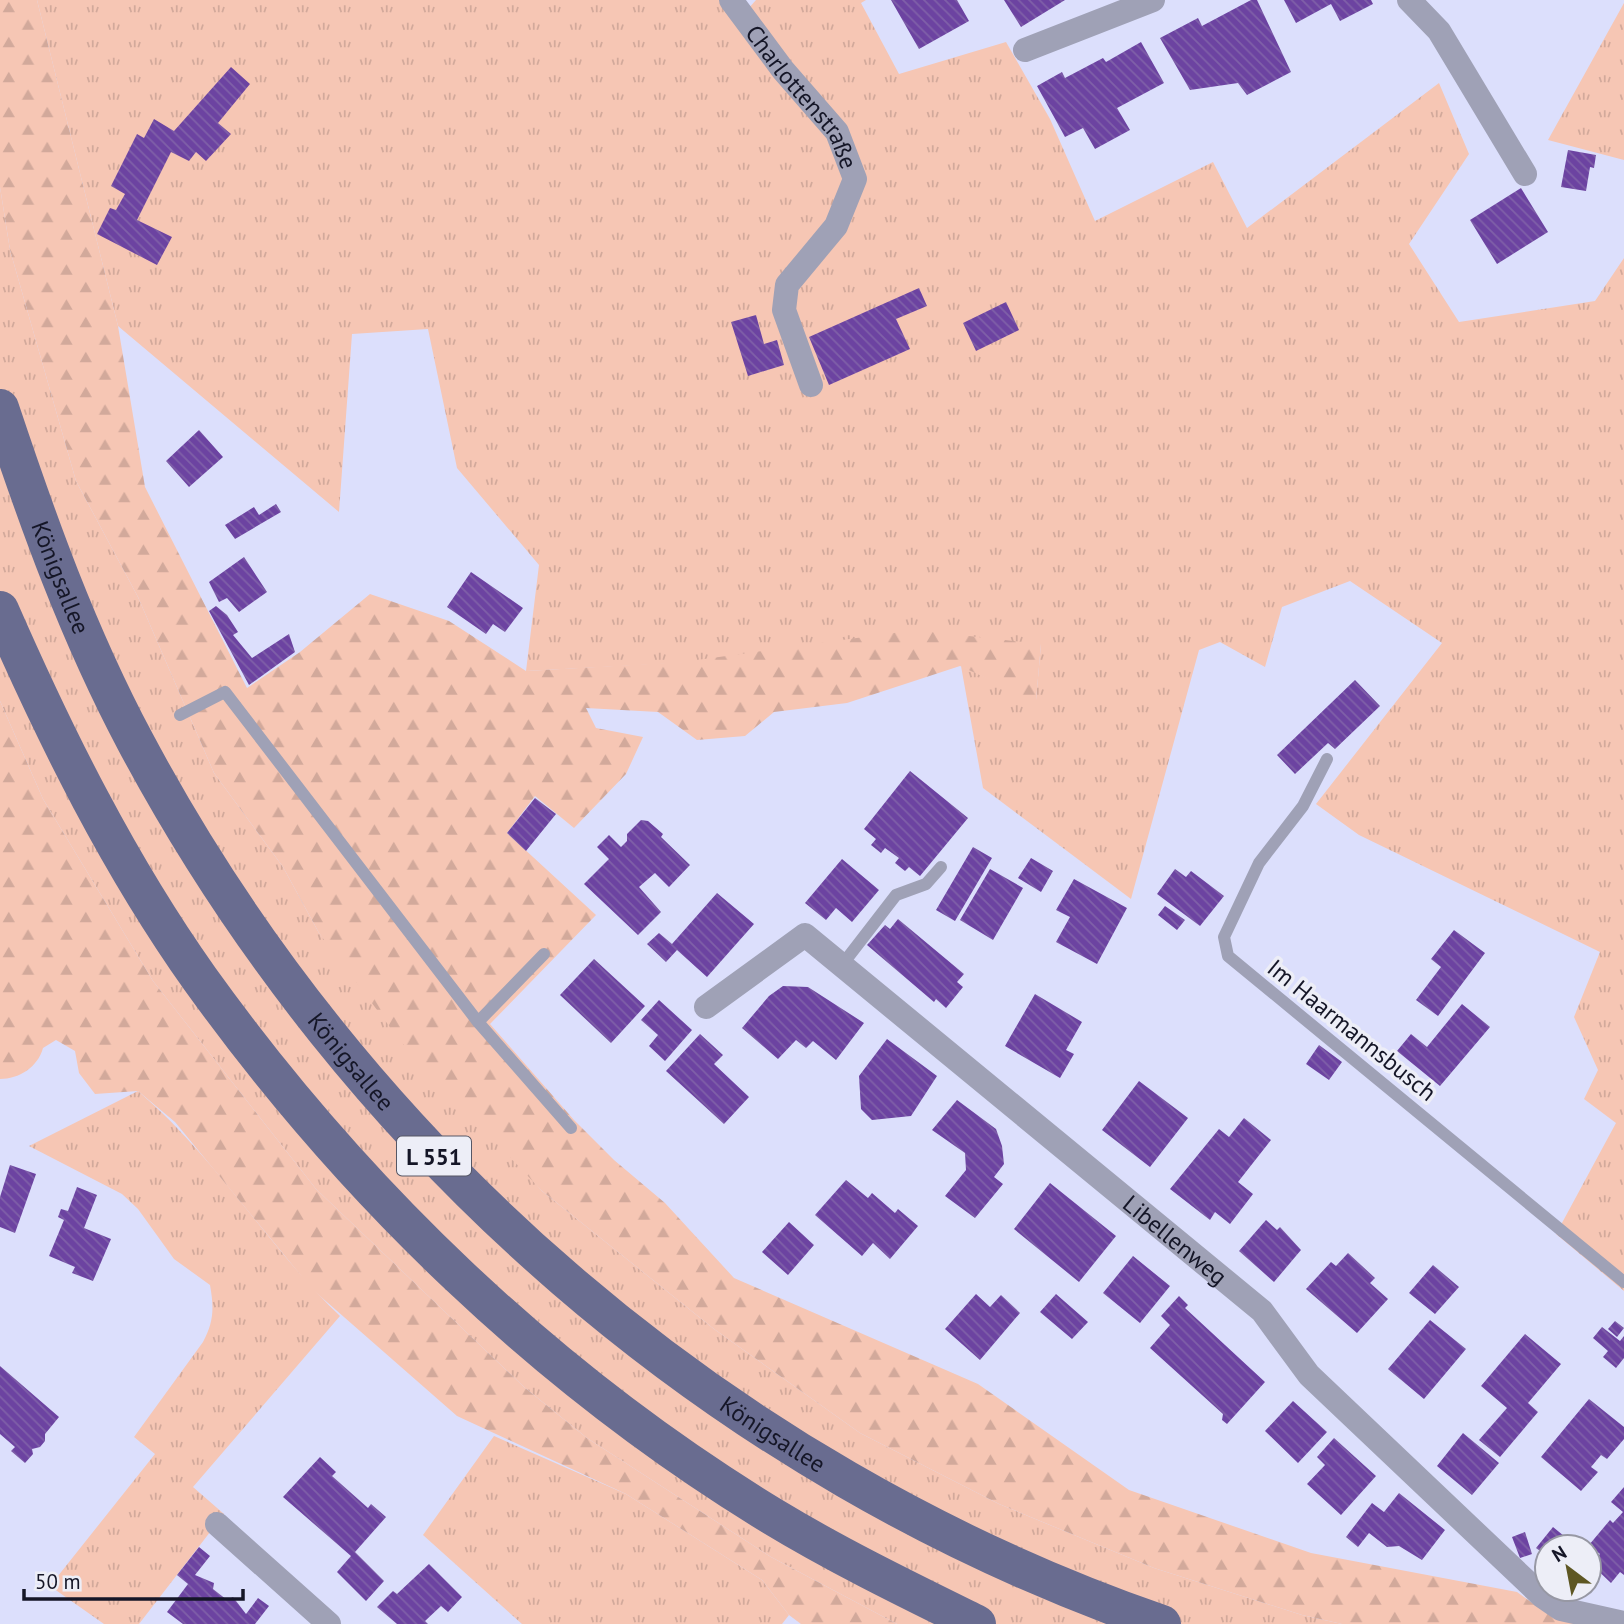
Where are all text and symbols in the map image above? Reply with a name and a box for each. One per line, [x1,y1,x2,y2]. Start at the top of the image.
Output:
street label: Charlottenstraße [739,18,865,173]
street label: Königsallee [25,516,97,639]
street label: Im Haarmannsbusch [1261,952,1443,1108]
street label: Königsallee [301,1006,401,1117]
road number: L 551 [397,1136,471,1176]
street label: Libellenweg [1117,1188,1234,1292]
street label: Königsallee [714,1389,831,1479]
north arrow [1533,1533,1603,1603]
text: N [1547,1540,1571,1567]
scale bar [24,1558,243,1602]
text: 50 m [35,1568,81,1595]

